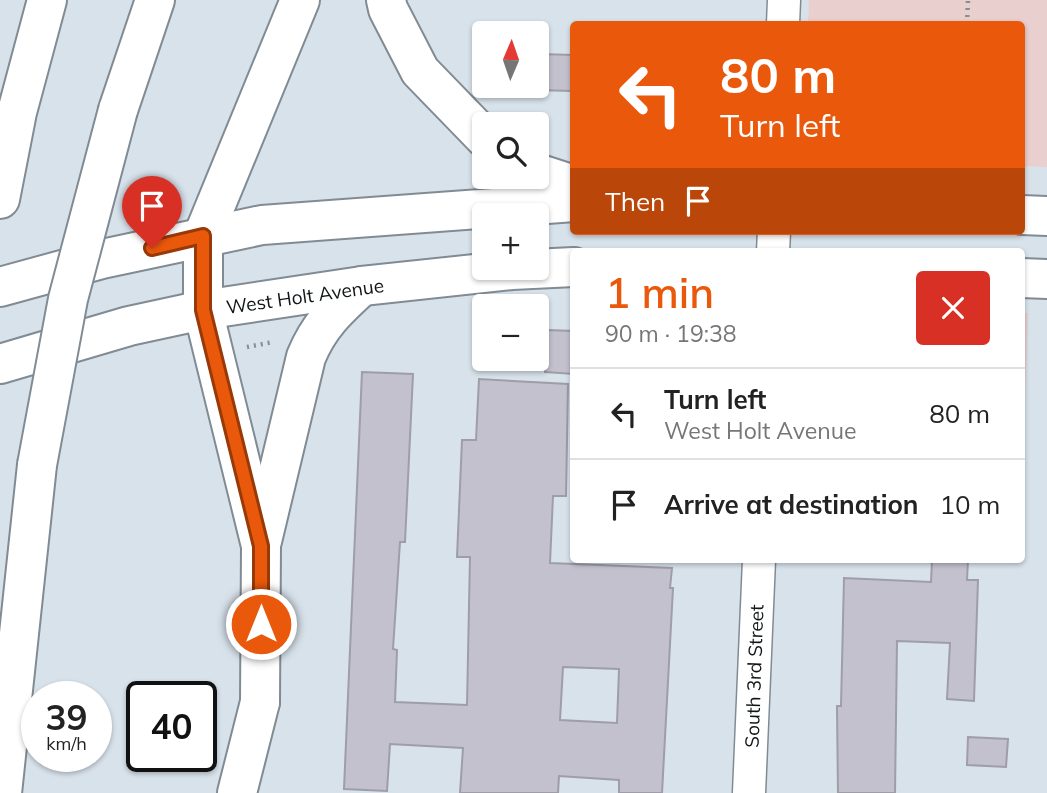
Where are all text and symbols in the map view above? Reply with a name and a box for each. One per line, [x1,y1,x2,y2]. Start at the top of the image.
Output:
north arrow [472,21,550,98]
map controls [472,21,549,371]
text: 80 m [720,44,836,105]
icon: left [605,49,696,140]
text: Turn left [720,105,840,145]
button: search [472,112,549,189]
pin [122,176,182,248]
icon: arrive [679,182,717,220]
text: Then [605,185,665,218]
icon: arrive [133,187,171,225]
button: + [472,203,549,280]
text: 1 min [605,266,714,319]
button: close [916,271,990,345]
street label: West Holt Avenue [225,273,385,319]
button: − [472,294,549,371]
text: 90 m · 19:38 [605,319,737,348]
text: Turn left [664,383,766,416]
icon: left [605,395,643,433]
text: 80 m [929,397,990,430]
text: West Holt Avenue [664,416,856,445]
icon: arrive [605,486,643,524]
text: Arrive at destination [664,488,919,521]
text: 10 m [940,488,1000,521]
position arrow [224,587,298,661]
street label: South 3rd Street [740,604,769,748]
speed limit sign: 40 [126,681,217,772]
text: 39 [45,695,88,739]
text: km/h [46,732,87,755]

